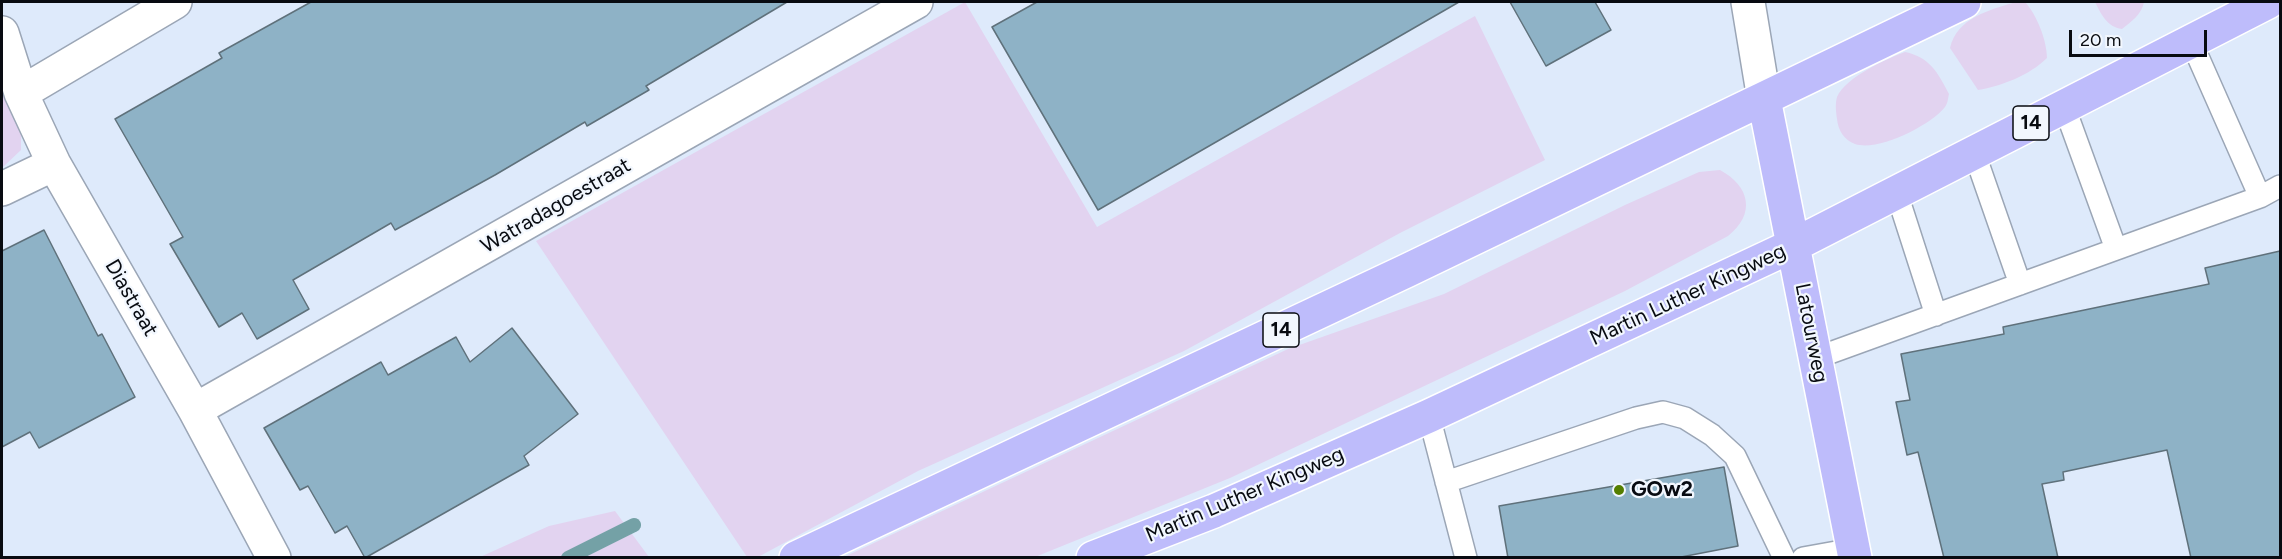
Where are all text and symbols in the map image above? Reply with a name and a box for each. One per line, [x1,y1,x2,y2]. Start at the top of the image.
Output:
scale bar [2072,18,2210,56]
text: 20 m [2080,29,2121,51]
road number: 14 [2013,106,2049,140]
street label: Watradagoestraat [477,153,635,259]
street label: Martin Luther Kingweg [1586,239,1790,351]
street label: Diastraat [99,255,163,341]
street label: Latourweg [1789,281,1833,385]
road number: 14 [1263,313,1299,347]
street label: Martin Luther Kingweg [1142,442,1348,548]
place label: GOw2 [1631,477,1693,503]
marker: GOw2 [1612,483,1626,497]

